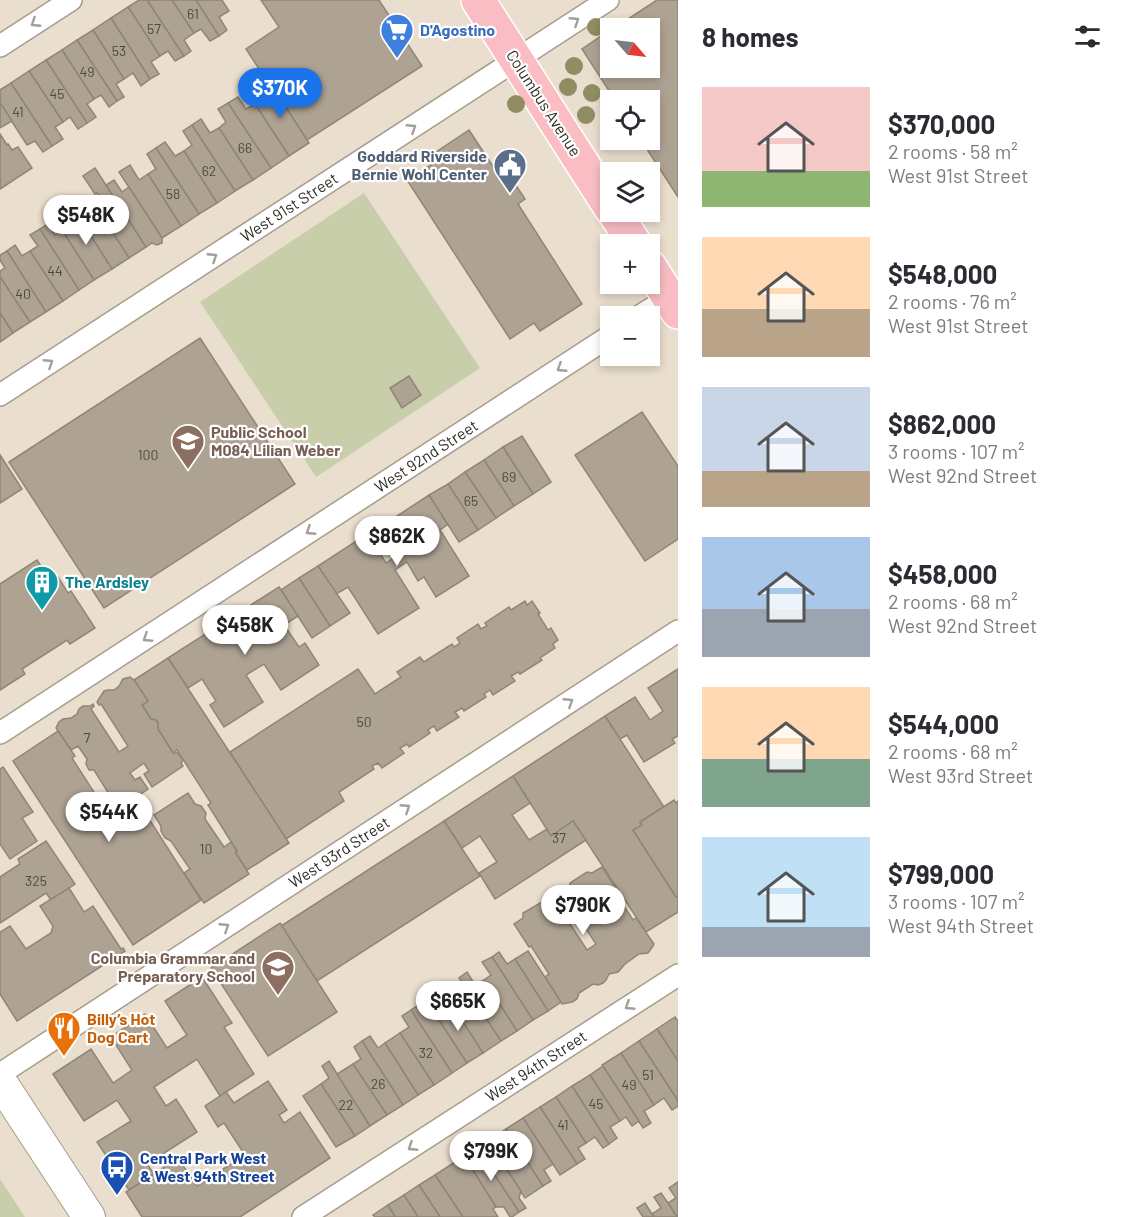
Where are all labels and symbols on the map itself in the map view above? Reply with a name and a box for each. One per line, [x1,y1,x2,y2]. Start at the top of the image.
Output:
house number: 61 [187,5,199,22]
supermarket icon: D'Agostino [379,12,415,59]
one-way arrow [31,16,42,27]
one-way arrow [569,17,579,29]
north arrow [600,18,660,78]
house number: 57 [147,20,161,37]
place label: D'Agostino [420,20,495,39]
house number: 53 [112,42,126,59]
street label: Columbus Avenue [503,46,586,159]
house number: 49 [79,63,95,80]
pin: $370K [238,68,322,119]
house number: 45 [50,85,64,102]
house number: 41 [12,103,24,120]
one-way arrow [405,124,416,135]
house number: 66 [238,139,252,156]
place label: Goddard Riverside Bernie Wohl Center [352,146,487,183]
public building icon: Goddard Riverside Bernie Wohl Center [492,147,528,194]
house number: 62 [202,162,216,179]
street label: West 91st Street [236,168,341,245]
house number: 58 [166,185,180,202]
pin: $548K [44,195,128,246]
one-way arrow [207,252,217,264]
house number: 44 [47,262,63,279]
house number: 40 [15,285,31,302]
one-way arrow [43,358,53,370]
one-way arrow [557,360,568,371]
street label: West 92nd Street [370,415,481,496]
place label: Public School M084 Lilian Weber [211,422,340,459]
school or university icon: Public School M084 Lilian Weber [170,423,206,470]
house number: 100 [138,446,158,463]
house number: 69 [502,468,516,485]
house number: 65 [464,492,478,509]
pin: $862K [355,516,439,567]
one-way arrow [306,524,316,536]
building icon: The Ardsley [24,564,60,611]
place label: The Ardsley [65,572,149,591]
pin: $458K [203,605,287,656]
one-way arrow [143,630,153,642]
one-way arrow [562,698,573,709]
house number: 50 [356,713,372,730]
house number: 7 [84,729,91,746]
pin: $544K [67,792,151,843]
one-way arrow [399,805,410,816]
street label: West 93rd Street [285,812,393,891]
house number: 37 [552,829,566,846]
house number: 10 [200,840,212,857]
house number: 325 [25,872,47,889]
pin: $790K [541,885,625,936]
one-way arrow [218,923,229,934]
place label: Columbia Grammar and Preparatory School [91,948,255,985]
school or university icon: Columbia Grammar and Preparatory School [260,949,296,996]
pin: $665K [416,981,500,1032]
one-way arrow [625,999,635,1011]
place label: Billy’s Hot Dog Cart [87,1009,155,1046]
restaurant icon: Billy’s Hot Dog Cart [46,1010,82,1057]
street label: West 94th Street [482,1026,590,1105]
house number: 32 [419,1044,433,1061]
house number: 51 [642,1066,654,1083]
house number: 26 [371,1075,385,1092]
house number: 49 [621,1076,637,1093]
house number: 45 [589,1095,603,1112]
house number: 22 [338,1096,354,1113]
house number: 41 [557,1116,569,1133]
pin: $799K [449,1131,533,1182]
one-way arrow [408,1139,418,1151]
place label: Central Park West & West 94th Street [140,1148,275,1185]
bus stop icon: Central Park West & West 94th Street [99,1149,135,1196]

